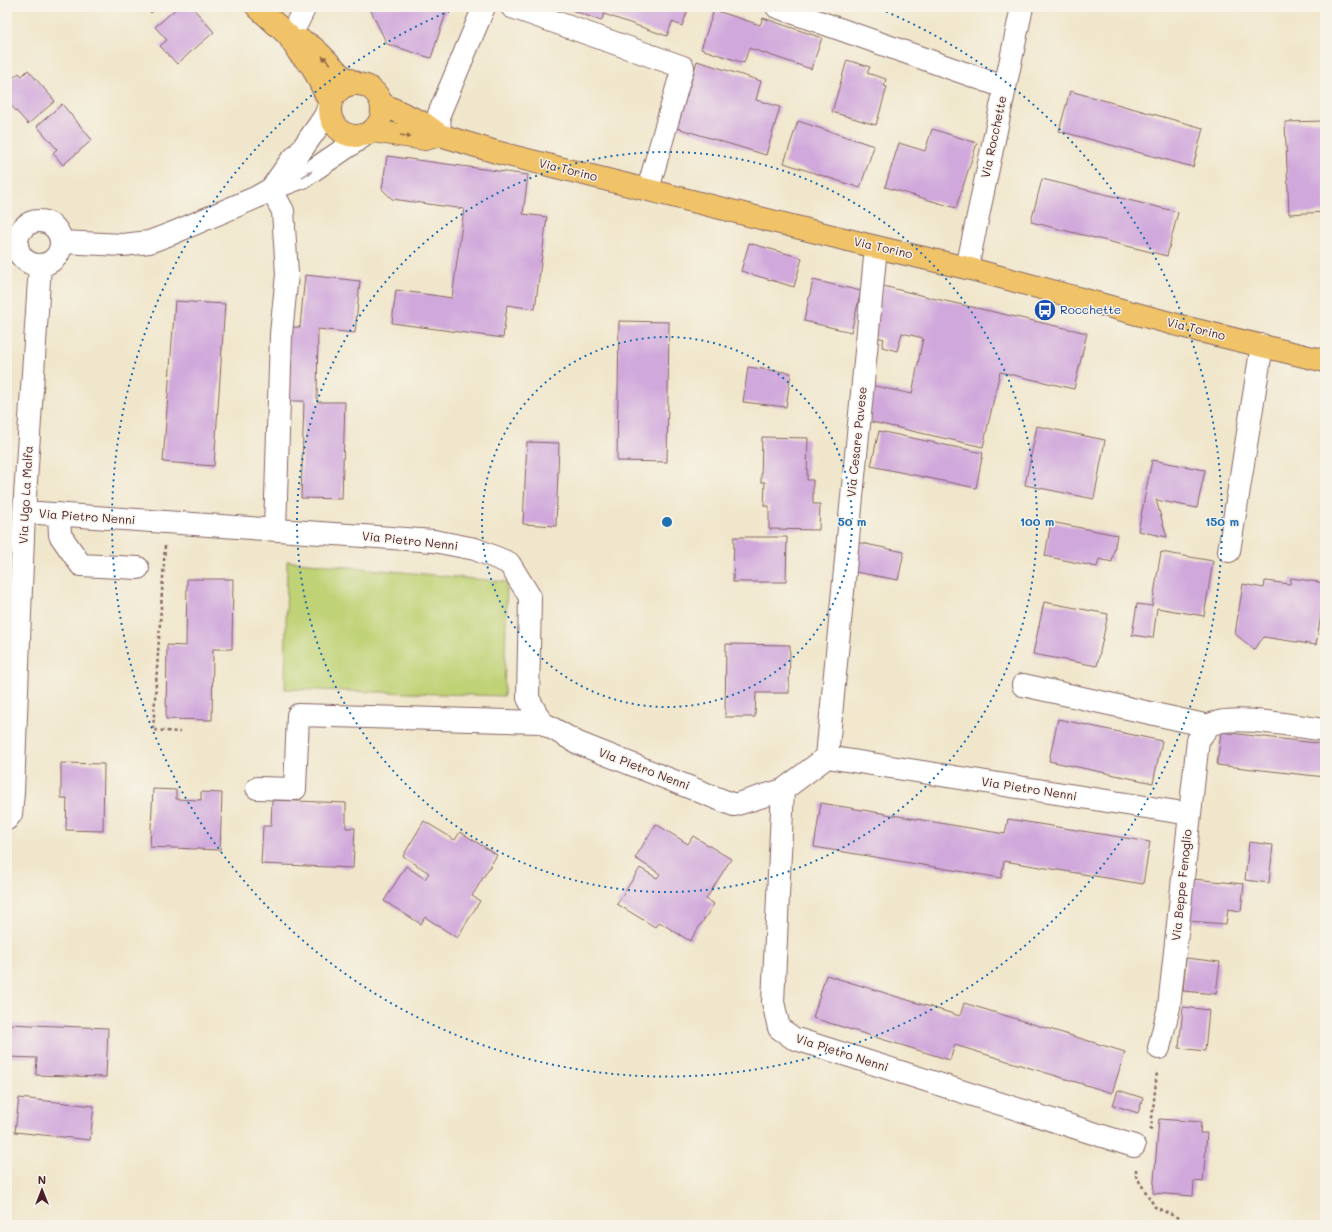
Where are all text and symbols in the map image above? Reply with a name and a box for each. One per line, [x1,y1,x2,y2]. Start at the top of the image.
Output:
one-way arrow [322,55,331,65]
street label: Via Rocchette [976,94,1010,179]
one-way arrow [400,133,412,139]
street label: Via Torino [537,154,599,184]
one-way arrow [302,170,312,178]
street label: Via Torino [852,232,914,262]
bus stop icon: Rocchette [1032,297,1058,323]
place label: Rocchette [1060,301,1121,317]
street label: Via Torino [1165,313,1227,343]
street label: Via Cesare Pavese [842,386,870,498]
street label: Via Ugo La Malfa [14,445,36,545]
street label: Via Pietro Nenni [38,505,136,527]
text: 50 m [838,513,866,529]
text: 100 m [1020,513,1054,529]
text: 150 m [1205,513,1239,529]
centre of rings [660,515,674,529]
street label: Via Pietro Nenni [361,527,459,553]
street label: Via Pietro Nenni [596,743,692,793]
street label: Via Pietro Nenni [980,773,1078,803]
street label: Via Beppe Fenoglio [1167,828,1195,942]
street label: Via Pietro Nenni [794,1030,891,1075]
north arrow [22,1170,62,1210]
text: N [38,1172,46,1187]

